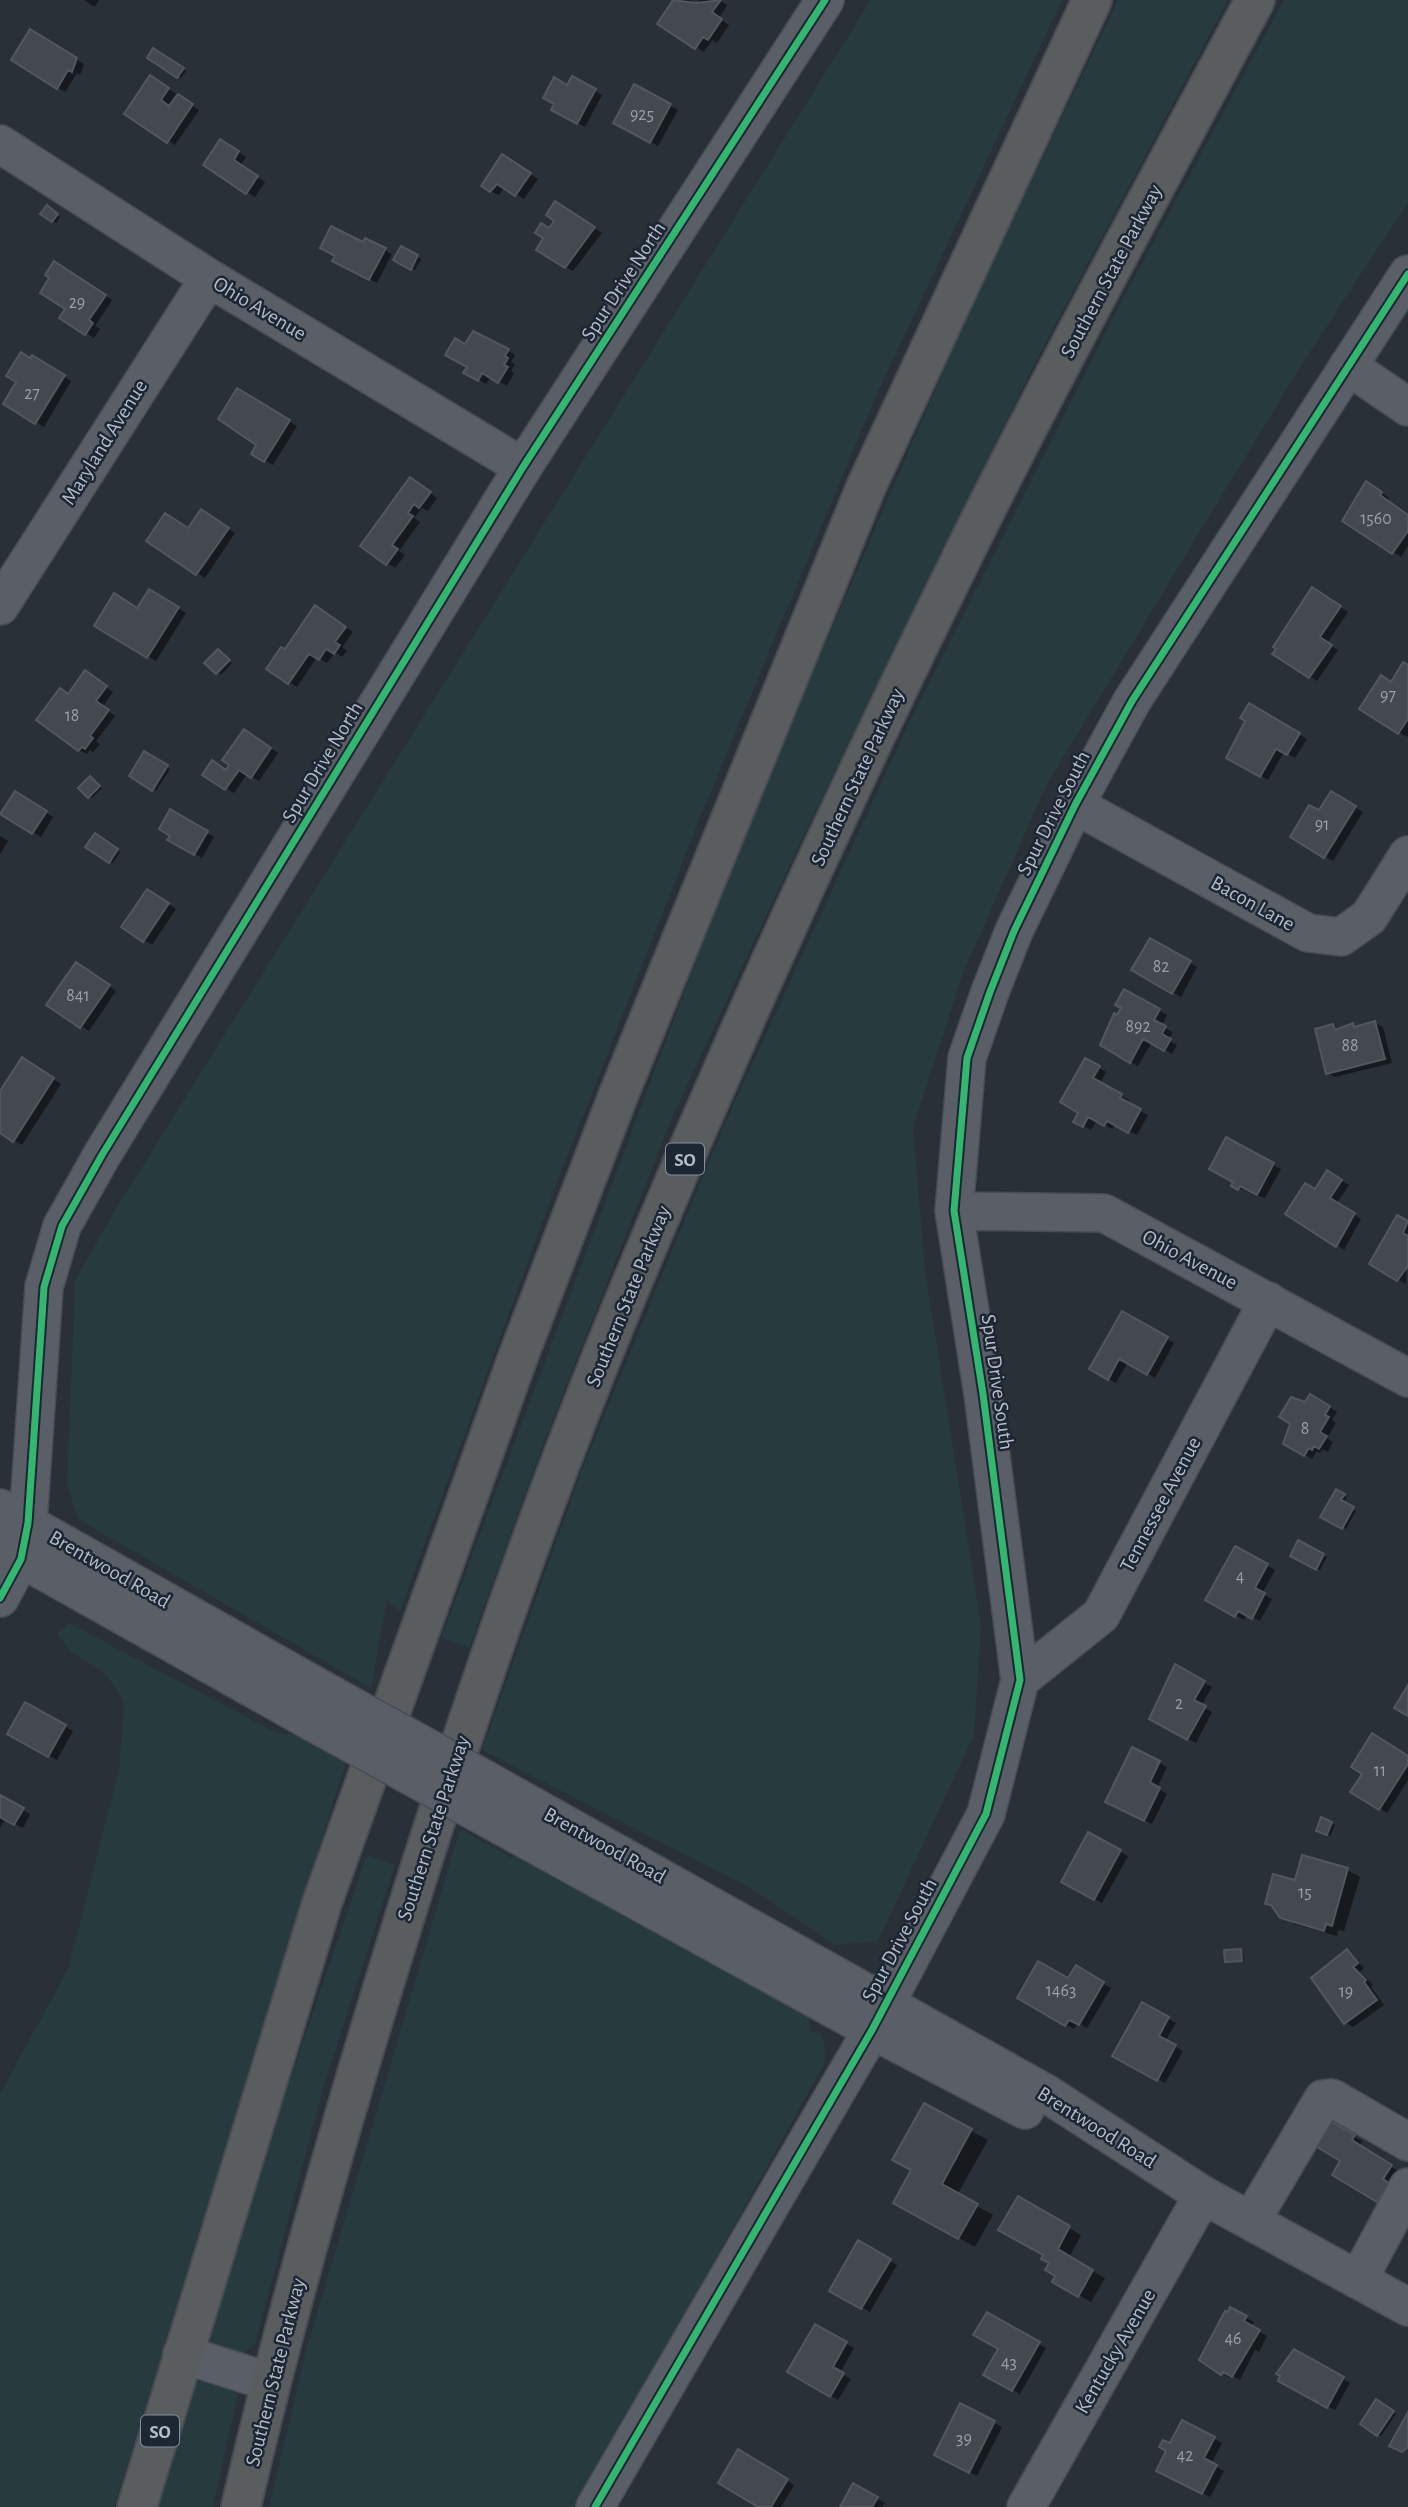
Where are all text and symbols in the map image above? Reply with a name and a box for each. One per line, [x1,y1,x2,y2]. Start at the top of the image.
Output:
house number: 925 [630,106,654,124]
street label: Southern State Parkway [1057,181,1166,361]
street label: Spur Drive North [577,218,670,344]
street label: Ohio Avenue [210,273,310,344]
house number: 29 [69,294,85,312]
street label: Maryland Avenue [58,376,151,508]
house number: 27 [24,385,40,403]
house number: 1560 [1360,510,1392,528]
street label: Southern State Parkway [807,685,908,869]
house number: 97 [1380,687,1396,705]
street label: Spur Drive North [278,698,367,826]
house number: 18 [65,707,79,725]
street label: Spur Drive South [1013,748,1094,879]
house number: 91 [1315,816,1329,834]
street label: Bacon Lane [1207,872,1298,935]
house number: 82 [1153,958,1169,976]
house number: 841 [66,987,90,1005]
house number: 892 [1125,1018,1151,1036]
house number: 88 [1341,1037,1359,1055]
road number: SO [666,1144,704,1175]
street label: Southern State Parkway [583,1203,674,1390]
street label: Ohio Avenue [1139,1226,1241,1293]
street label: Spur Drive South [978,1313,1017,1451]
house number: 8 [1301,1420,1309,1438]
street label: Tennessee Avenue [1116,1433,1205,1575]
street label: Brentwood Road [46,1526,174,1612]
house number: 4 [1236,1568,1245,1586]
house number: 2 [1175,1695,1183,1713]
street label: Southern State Parkway [394,1733,473,1923]
house number: 11 [1374,1762,1386,1780]
street label: Brentwood Road [540,1803,669,1888]
street label: Spur Drive South [858,1875,941,2005]
house number: 15 [1298,1884,1312,1902]
house number: 1463 [1046,1982,1076,2000]
house number: 19 [1339,1983,1353,2001]
street label: Brentwood Road [1034,2083,1160,2172]
street label: Southern State Parkway [242,2276,309,2468]
street label: Kentucky Avenue [1071,2285,1160,2417]
house number: 46 [1224,2330,1242,2348]
house number: 43 [1001,2354,1017,2372]
road number: SO [141,2416,179,2446]
house number: 39 [956,2430,972,2448]
house number: 42 [1177,2447,1193,2465]

